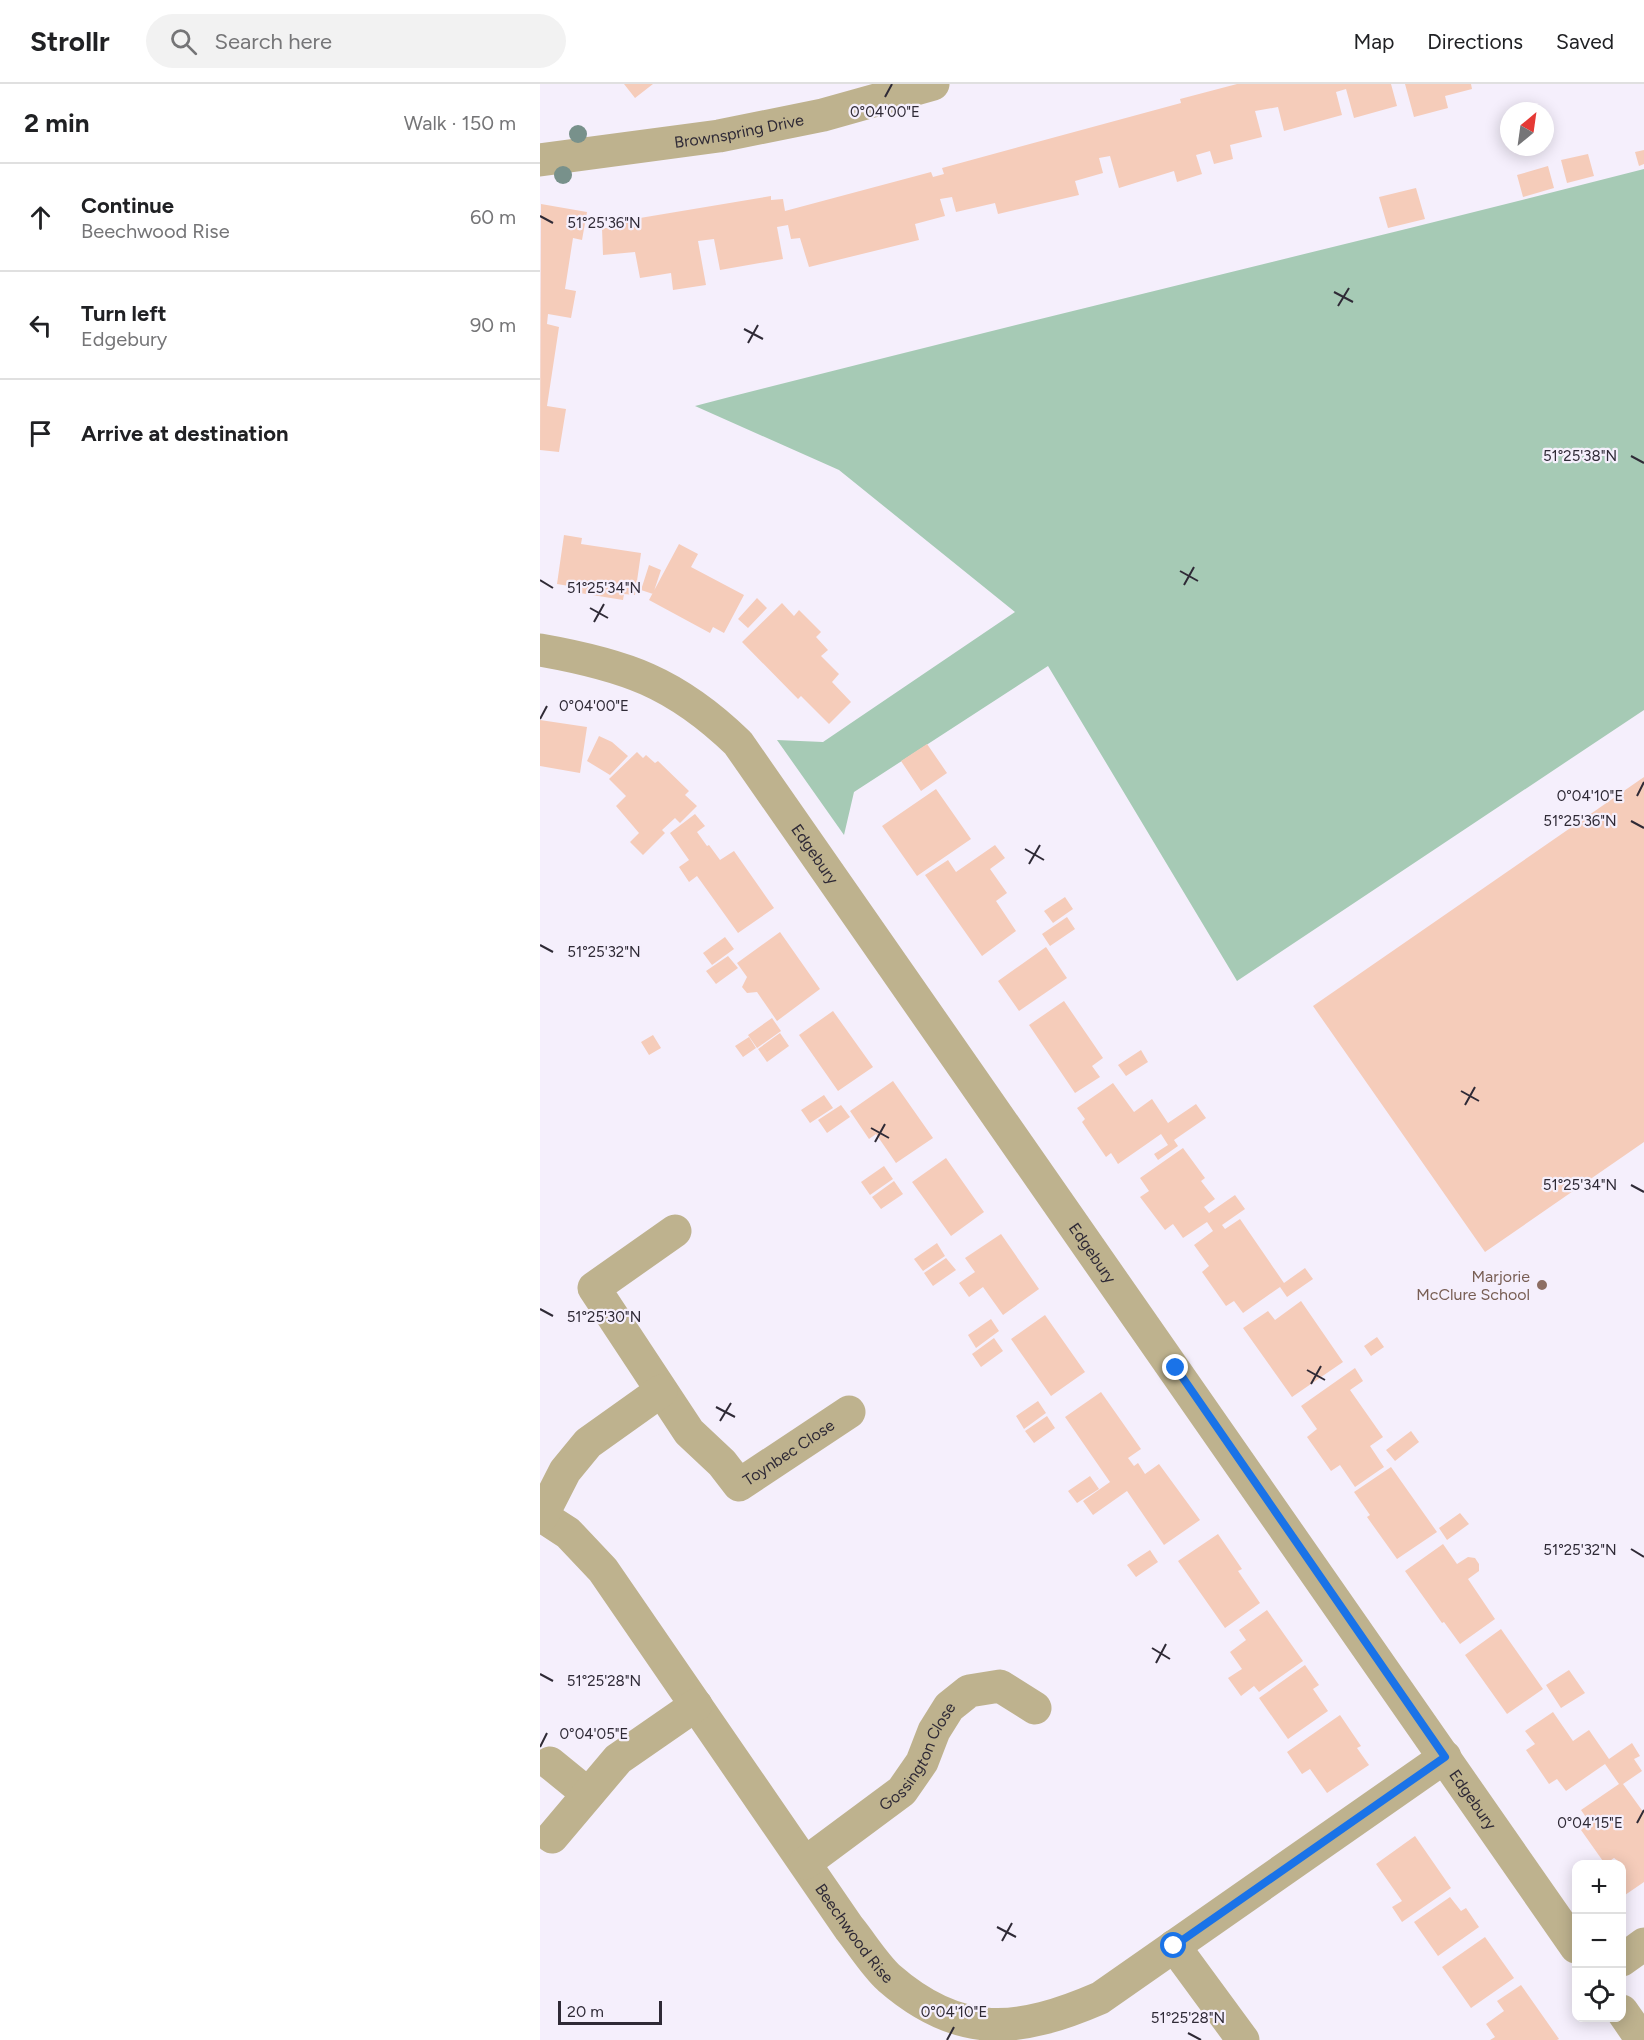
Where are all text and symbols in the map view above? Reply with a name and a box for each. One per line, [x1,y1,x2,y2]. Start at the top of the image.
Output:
search box [146,14,566,68]
text: Strollr [30,24,110,58]
icon: search [167,25,200,58]
text: Search here [215,28,332,55]
text: Map [1353,29,1394,54]
text: Directions [1427,29,1523,54]
text: Saved [1556,29,1614,54]
north arrow [1500,102,1554,156]
text: 0°04'00"E [850,103,920,121]
text: 2 min [24,107,90,139]
street label: Brownspring Drive [673,110,806,152]
text: Walk · 150 m [404,111,516,135]
text: Continue [81,192,174,219]
icon: ahead [24,201,57,234]
text: 60 m [470,205,516,229]
text: 51°25'36"N [567,214,641,232]
text: Beechwood Rise [81,219,230,243]
text: Turn left [81,300,167,327]
icon: left [24,309,57,342]
text: 90 m [470,313,516,337]
text: Edgebury [81,327,167,351]
icon: arrive [24,417,57,450]
text: Arrive at destination [81,420,289,447]
text: 51°25'38"N [1543,447,1617,465]
text: 51°25'34"N [567,579,641,597]
text: 0°04'00"E [559,697,629,715]
text: 0°04'10"E [1557,787,1623,805]
text: 51°25'36"N [1543,812,1617,830]
street label: Edgebury [787,820,843,888]
text: 51°25'32"N [567,943,641,961]
text: 51°25'34"N [1543,1176,1617,1194]
street label: Edgebury [1065,1219,1120,1287]
place label: Marjorie McClure School [1416,1267,1530,1304]
marker: Marjorie McClure School [1535,1278,1549,1292]
text: 51°25'30"N [567,1308,641,1326]
route end [1162,1354,1188,1380]
street label: Toynbec Close [739,1415,838,1490]
text: 51°25'32"N [1543,1541,1617,1559]
text: 51°25'28"N [567,1672,641,1690]
street label: Gossington Close [875,1699,960,1815]
text: 0°04'05"E [559,1725,629,1743]
street label: Edgebury [1445,1766,1501,1834]
text: 0°04'15"E [1557,1814,1623,1832]
map controls [1572,1860,1626,2022]
button: + [1572,1860,1626,1914]
street label: Beechwood Rise [811,1880,897,1987]
button: − [1572,1914,1626,1968]
route start [1160,1932,1186,1958]
button: locate [1572,1968,1626,2022]
scale bar [558,1998,662,2026]
text: 20 m [567,2002,604,2021]
text: 0°04'10"E [921,2003,987,2021]
text: 51°25'28"N [1151,2009,1225,2027]

